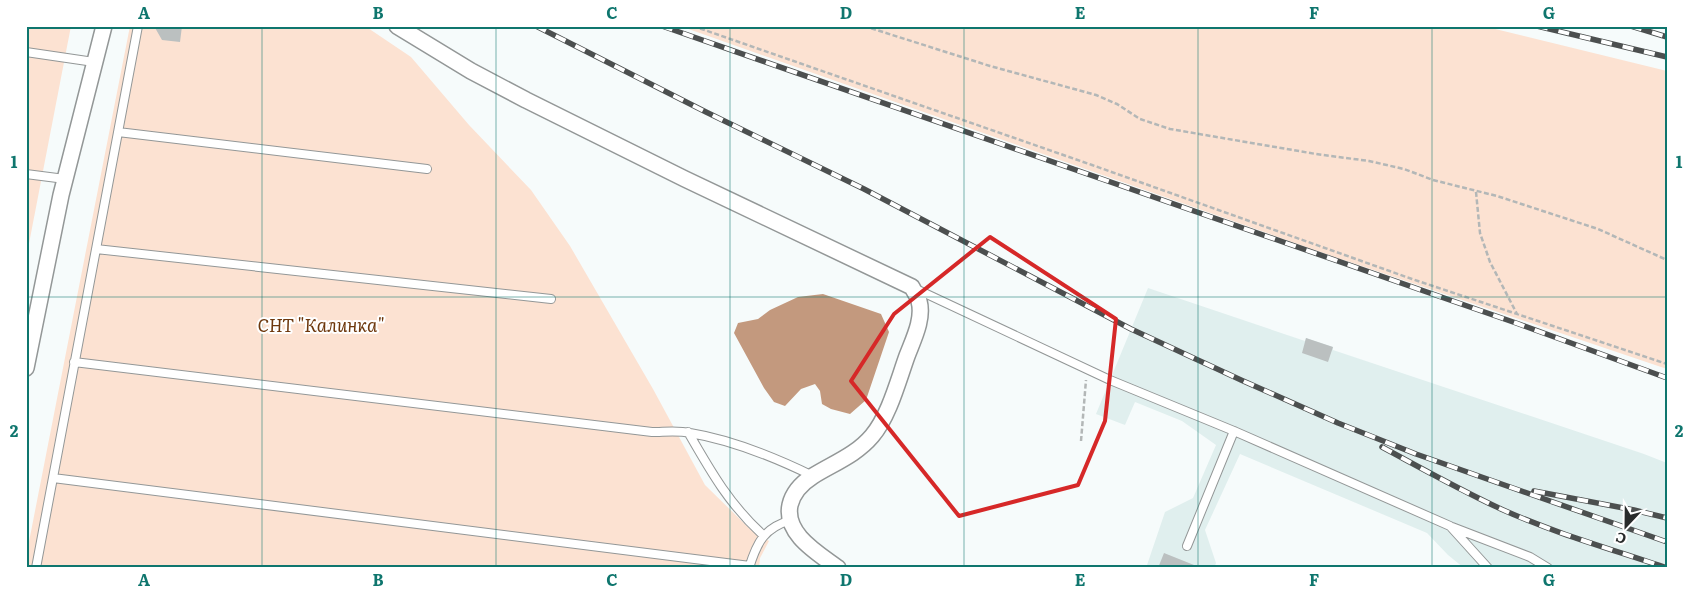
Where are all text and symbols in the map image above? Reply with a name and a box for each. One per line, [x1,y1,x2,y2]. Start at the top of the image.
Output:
text: A [138,0,150,24]
text: B [372,0,384,24]
text: C [606,0,618,24]
text: D [840,0,852,24]
text: E [1075,0,1086,24]
text: F [1309,0,1319,24]
text: G [1543,0,1555,24]
text: 1 [11,149,18,173]
text: 1 [1676,149,1683,173]
park label: СНТ "Калинка" [257,311,385,338]
text: 2 [10,418,19,442]
text: 2 [1675,418,1684,442]
north arrow [1600,502,1650,552]
text: С [1612,528,1629,550]
text: A [138,567,150,591]
text: B [372,567,384,591]
text: C [606,567,618,591]
text: D [840,567,852,591]
text: E [1075,567,1086,591]
text: F [1309,567,1319,591]
text: G [1543,567,1555,591]

